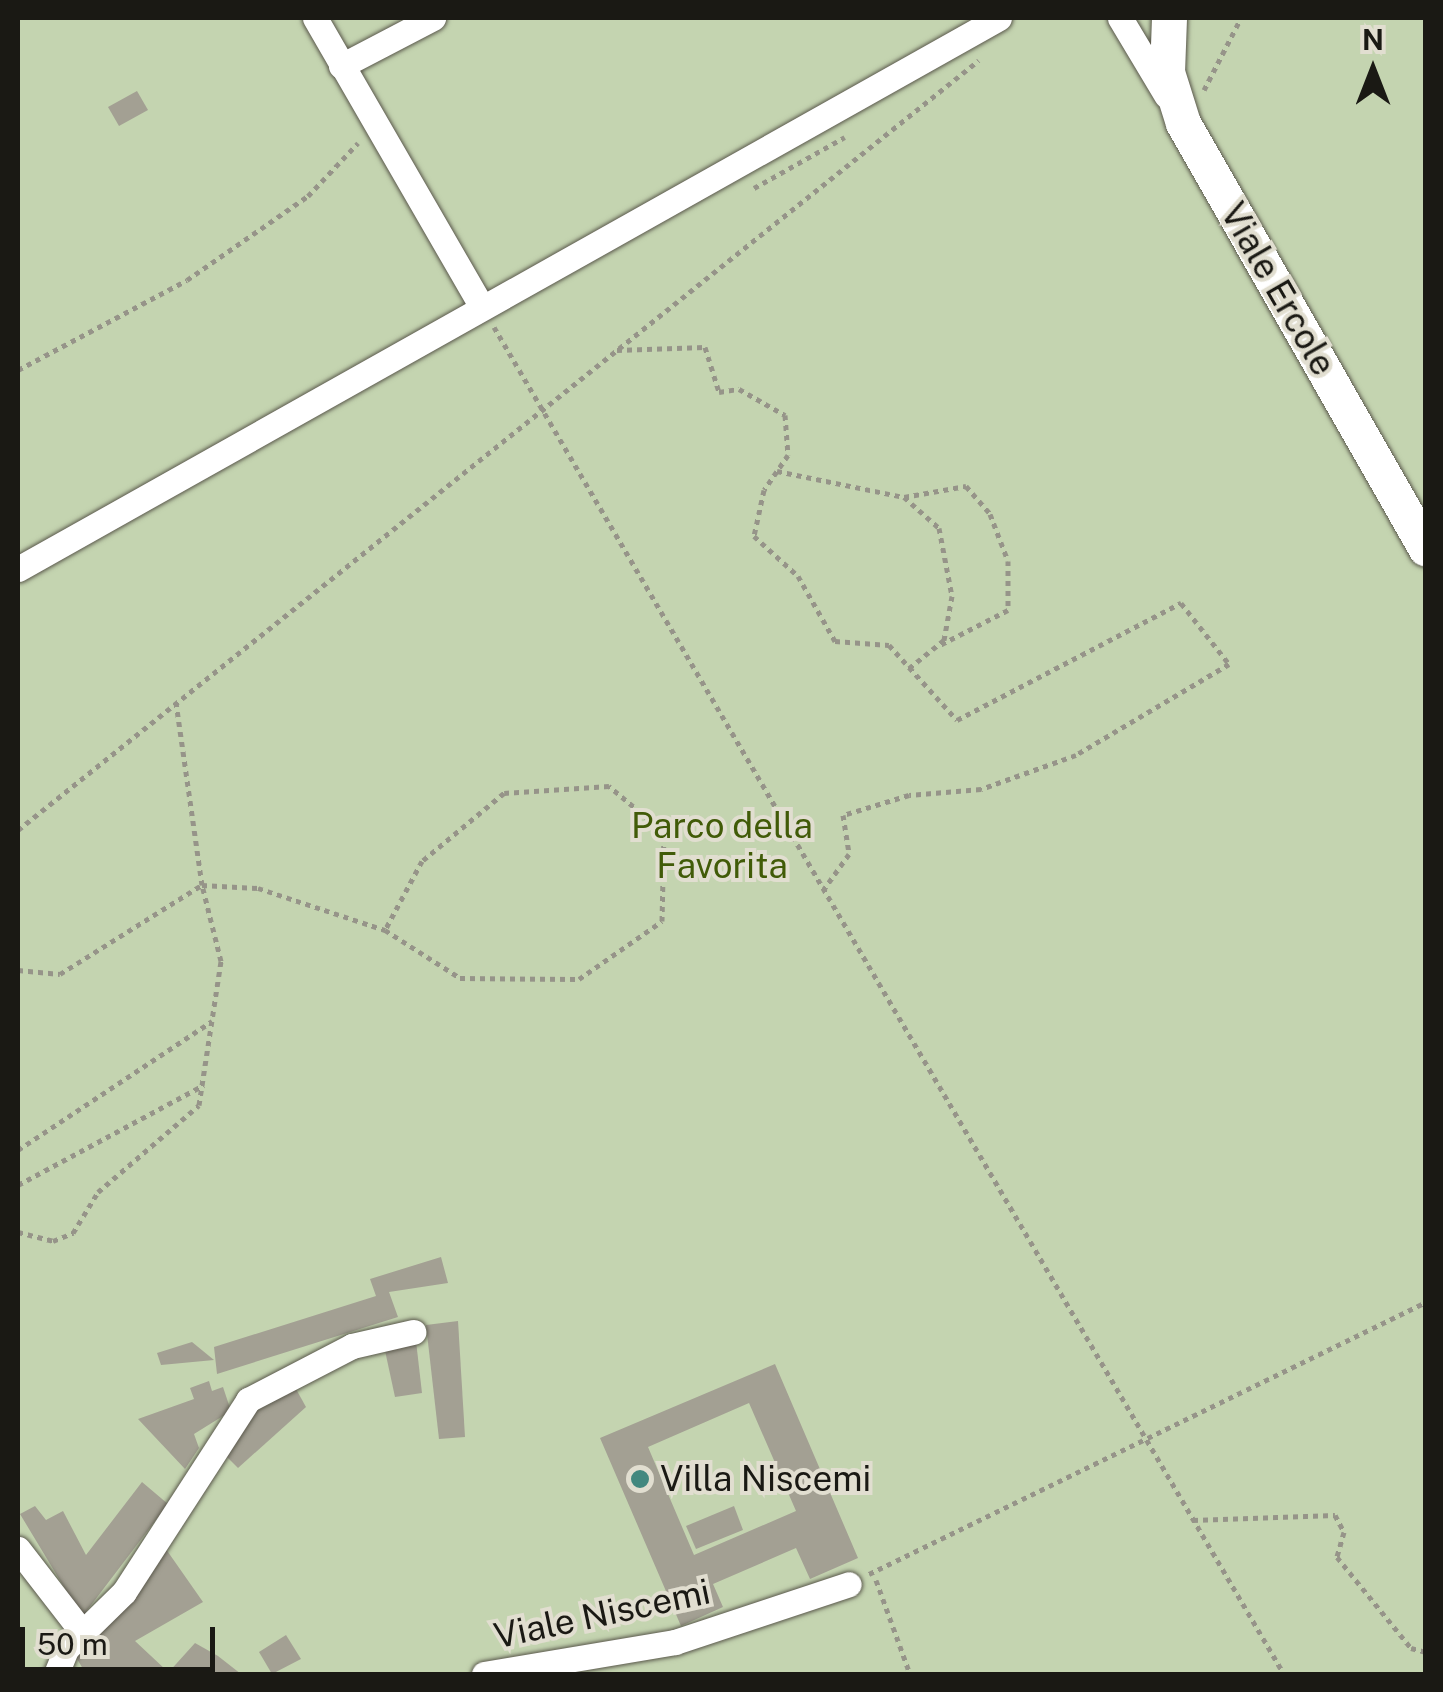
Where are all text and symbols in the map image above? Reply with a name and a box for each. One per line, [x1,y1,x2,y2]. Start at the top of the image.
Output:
north arrow [1323,20,1423,120]
text: N [1362,23,1384,56]
street label: Viale Ercole [1212,195,1344,383]
park label: Parco della Favorita [631,805,813,887]
place label: Villa Niscemi [660,1458,871,1500]
marker: Villa Niscemi [629,1468,651,1490]
street label: Viale Niscemi [490,1571,714,1657]
scale bar [25,1607,220,1669]
text: 50 m [37,1626,108,1662]

